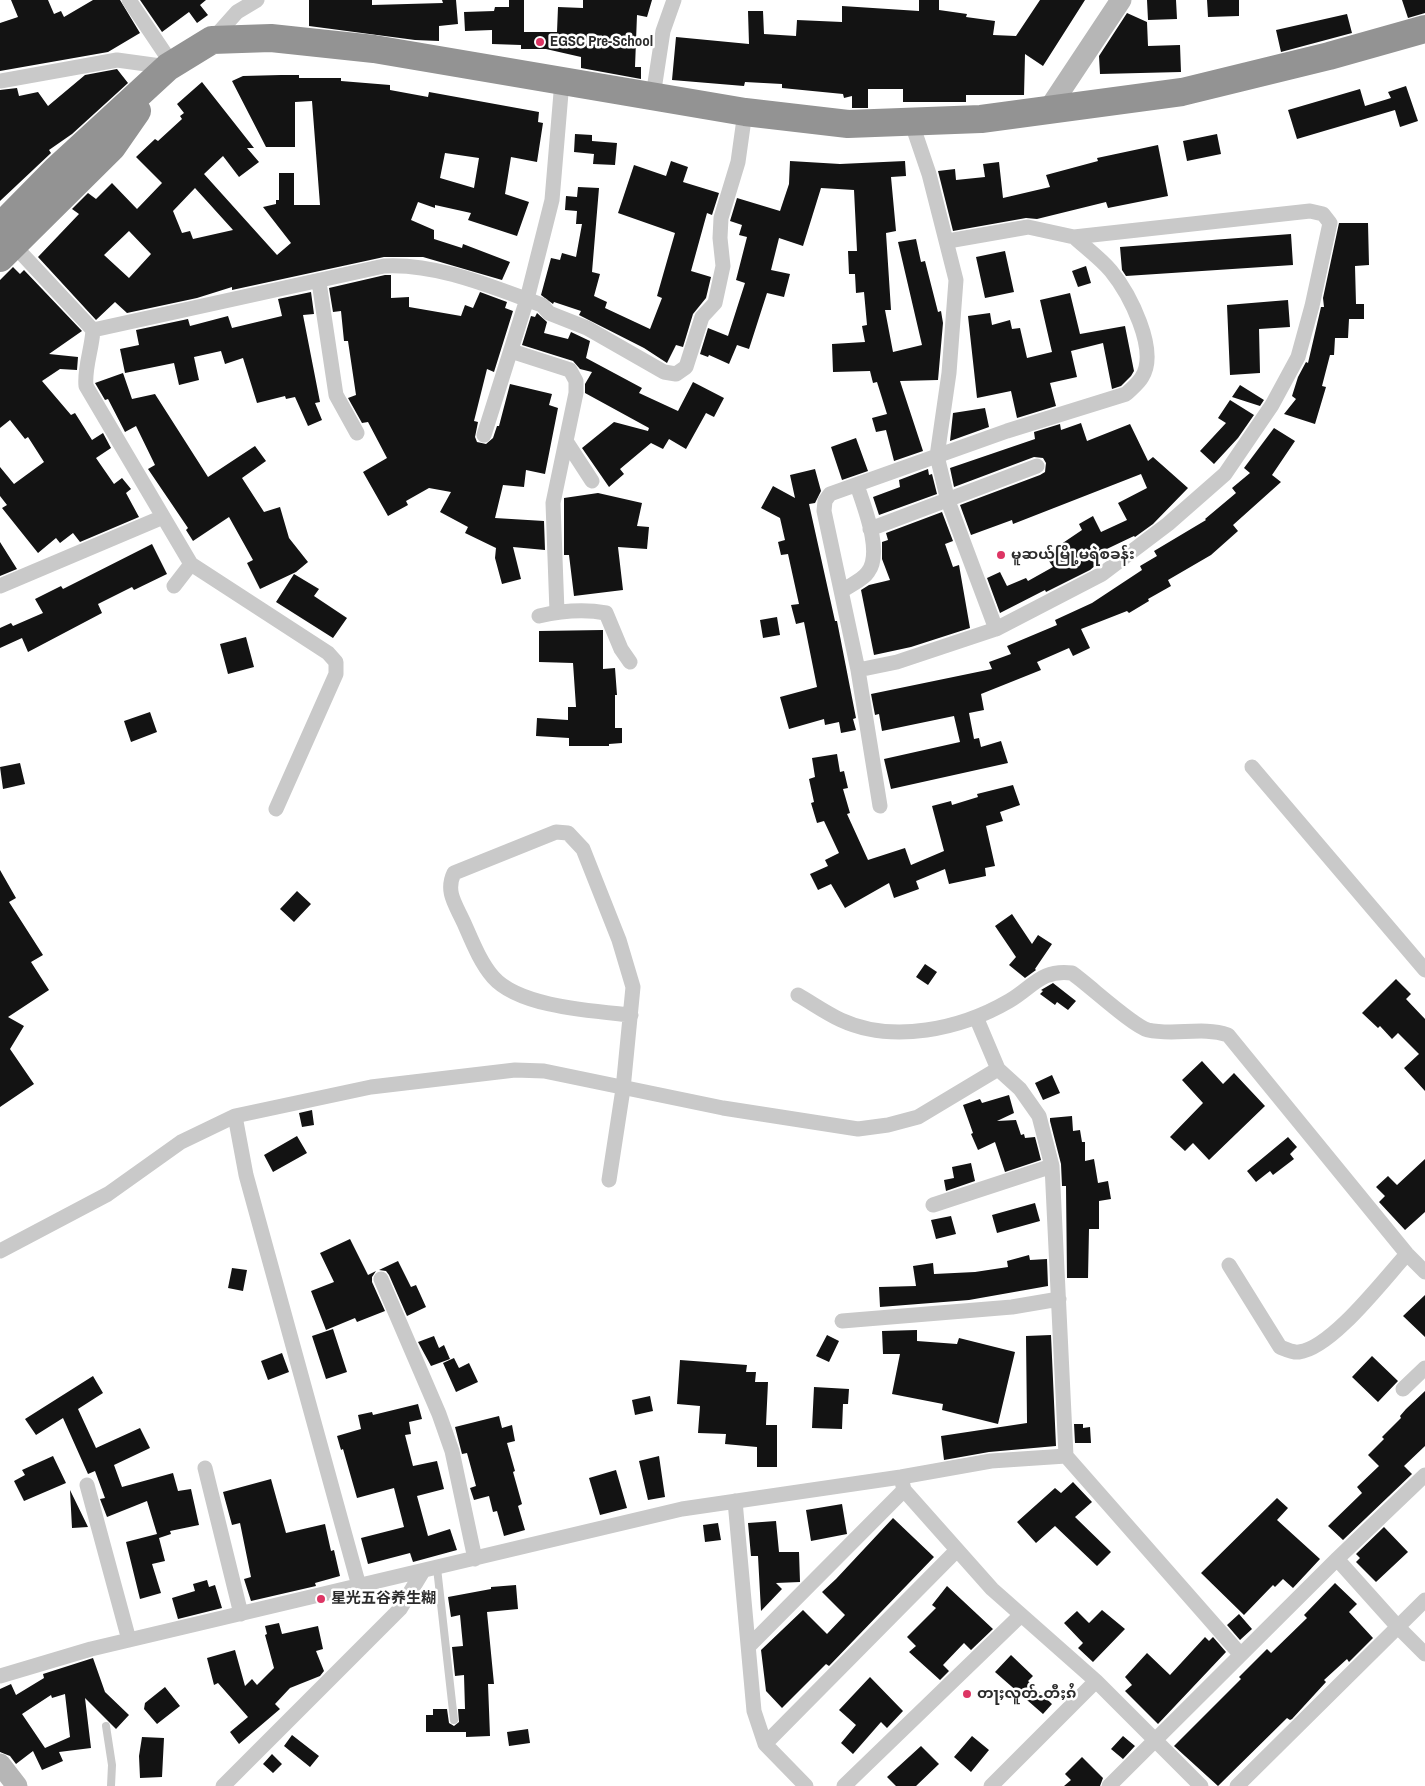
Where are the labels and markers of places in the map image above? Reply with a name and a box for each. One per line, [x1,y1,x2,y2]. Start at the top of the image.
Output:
place label: EGSC Pre-School [550,33,653,51]
marker: EGSC Pre-School [534,36,546,48]
place label: မူဆယ်မြို့မရဲစခန်း [1011,546,1135,564]
marker: မူဆယ်မြို့မရဲစခန်း [995,549,1007,561]
place label: 星光五谷养生糊 [331,1590,436,1608]
marker: 星光五谷养生糊 [315,1593,327,1605]
place label: တႃႈလူတ်ႉတီႈၵႆ [977,1685,1077,1703]
marker: တႃႈလူတ်ႉတီႈၵႆ [961,1688,973,1700]

